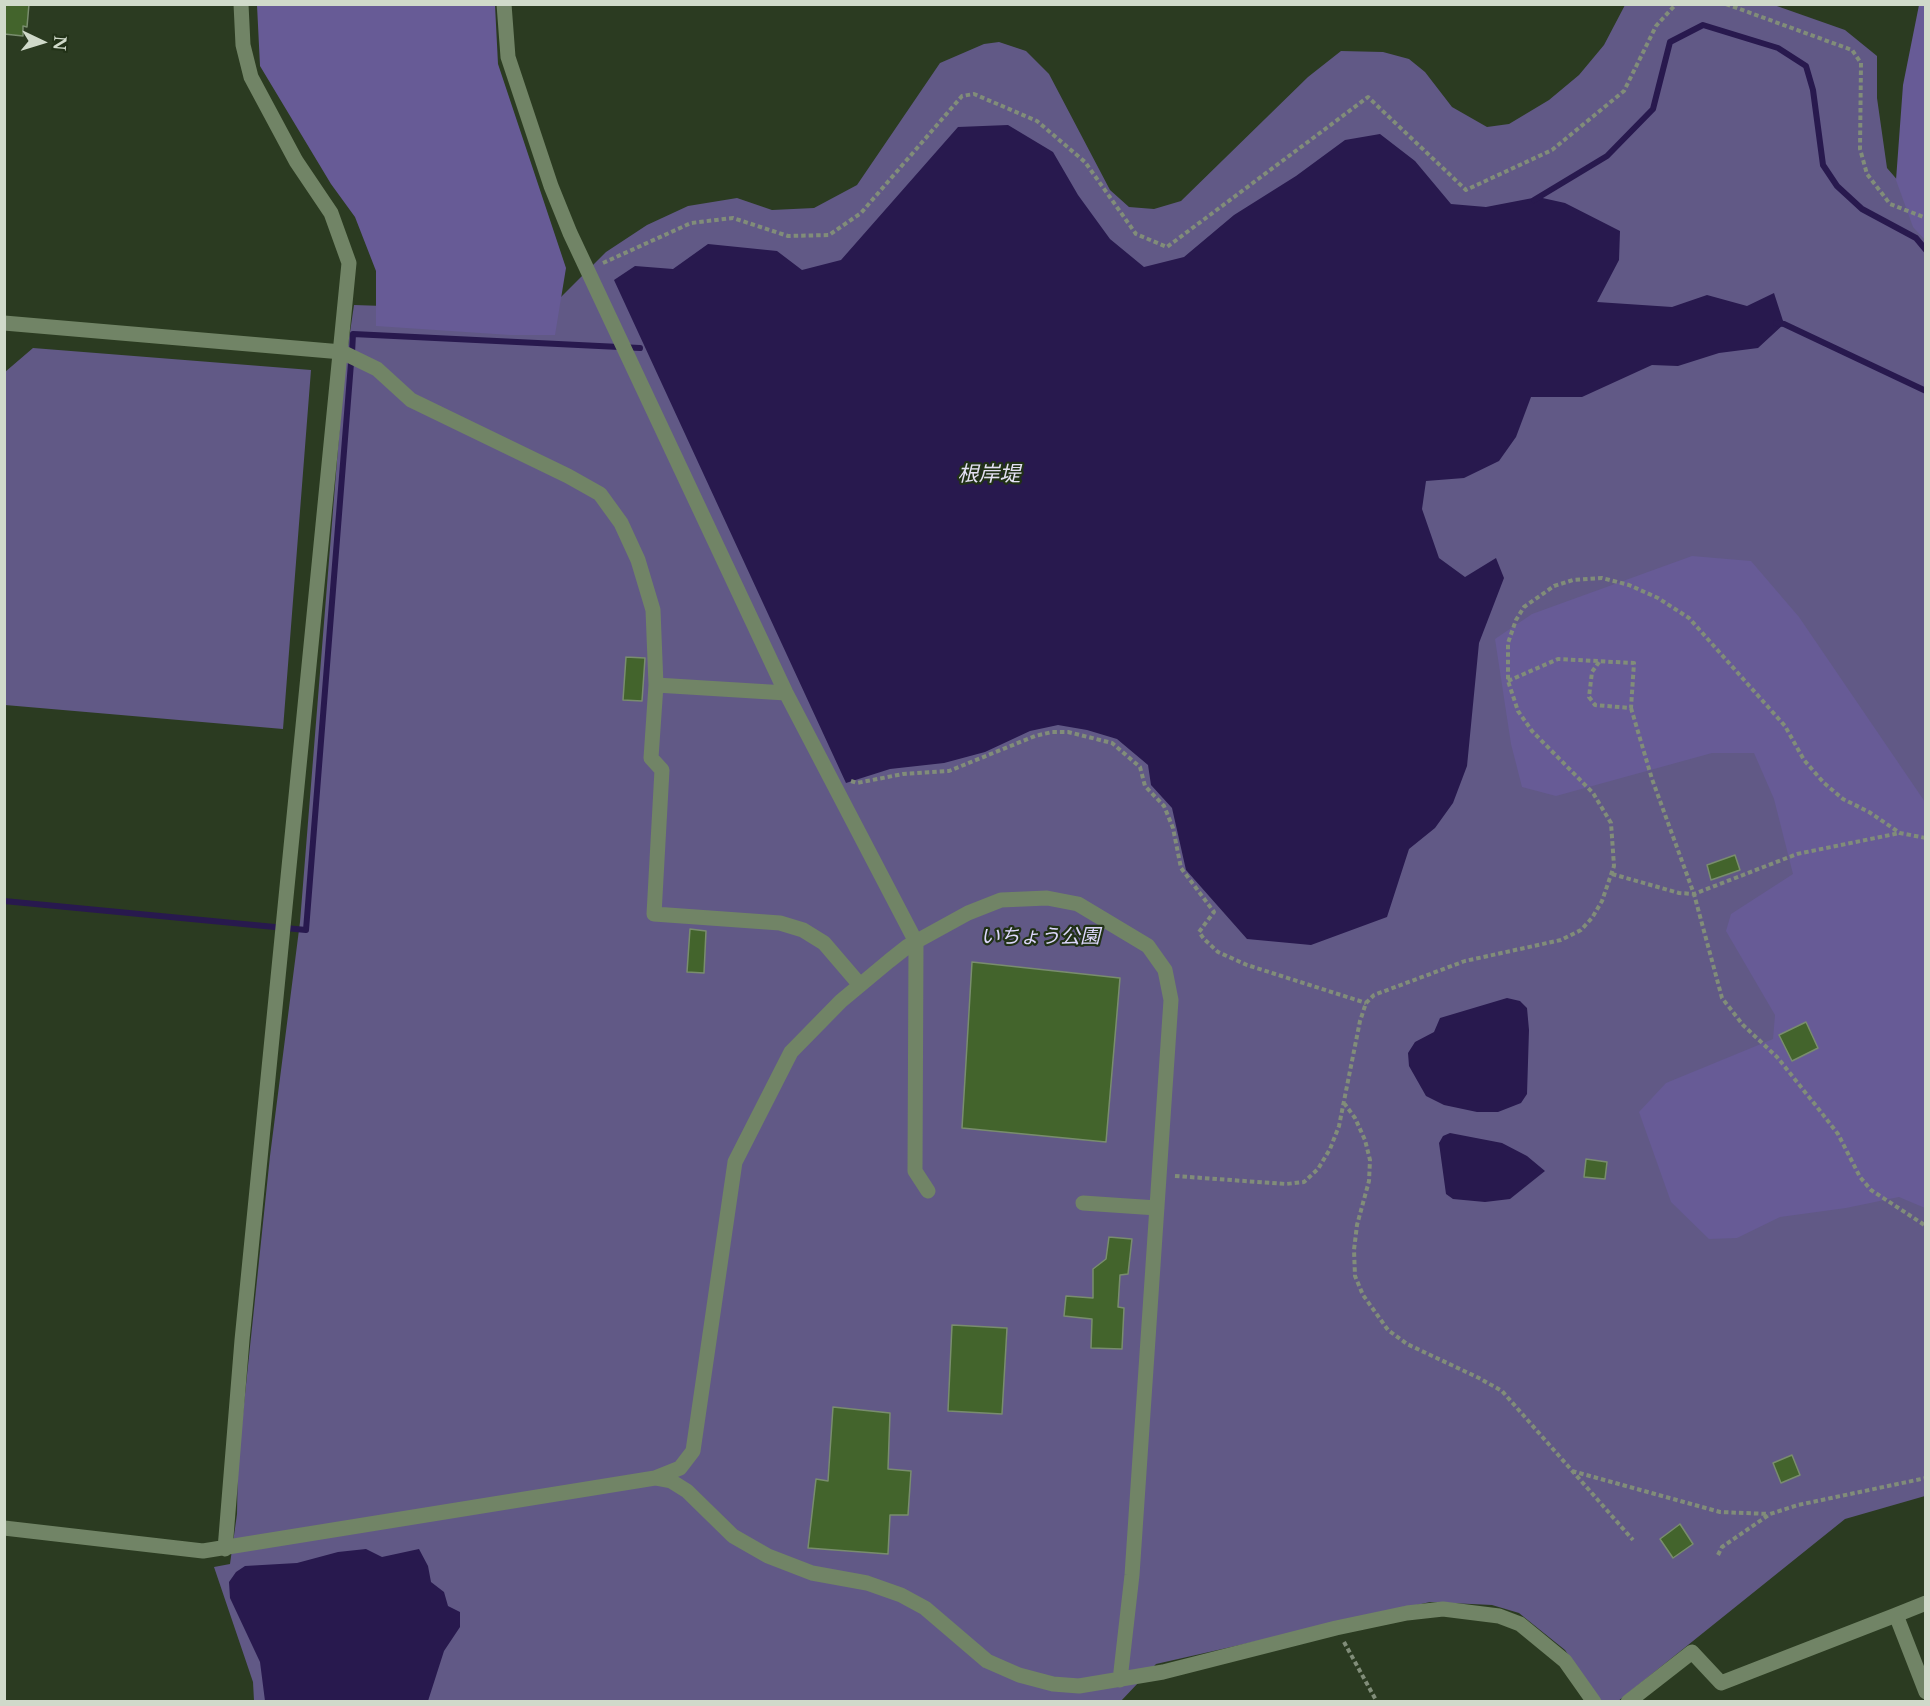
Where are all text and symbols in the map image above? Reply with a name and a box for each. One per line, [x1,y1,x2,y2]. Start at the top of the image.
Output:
north arrow [12,12,72,72]
text: N [49,35,70,51]
water label: 根岸堤 [958,462,1020,488]
park label: いちょう公園 [980,925,1100,949]

